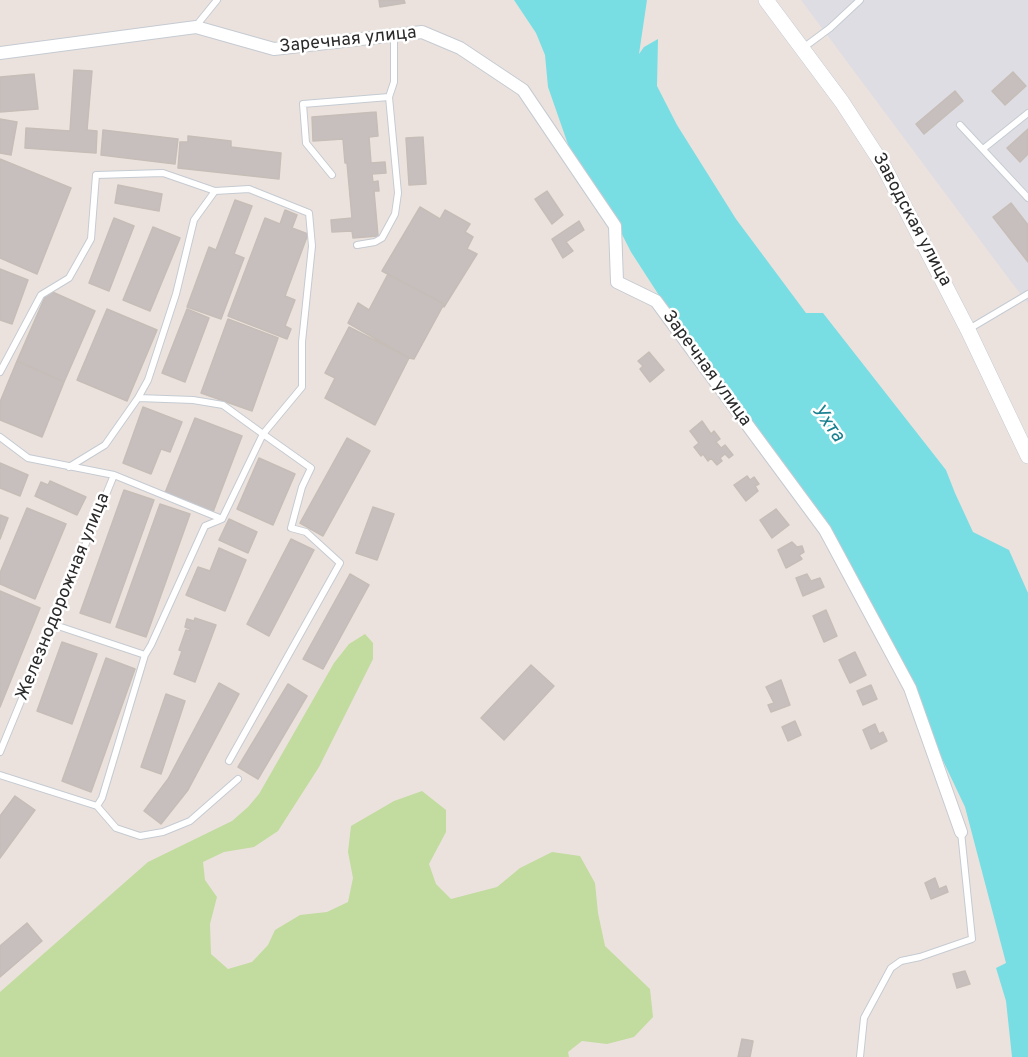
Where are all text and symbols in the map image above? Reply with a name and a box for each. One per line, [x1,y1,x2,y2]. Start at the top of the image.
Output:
street label: Заречная улица [278,23,418,59]
street label: Заводская улица [867,150,955,290]
street label: Заречная улица [657,307,755,431]
water label: Ухта [805,400,849,448]
street label: Железнодорожная улица [12,490,116,704]

